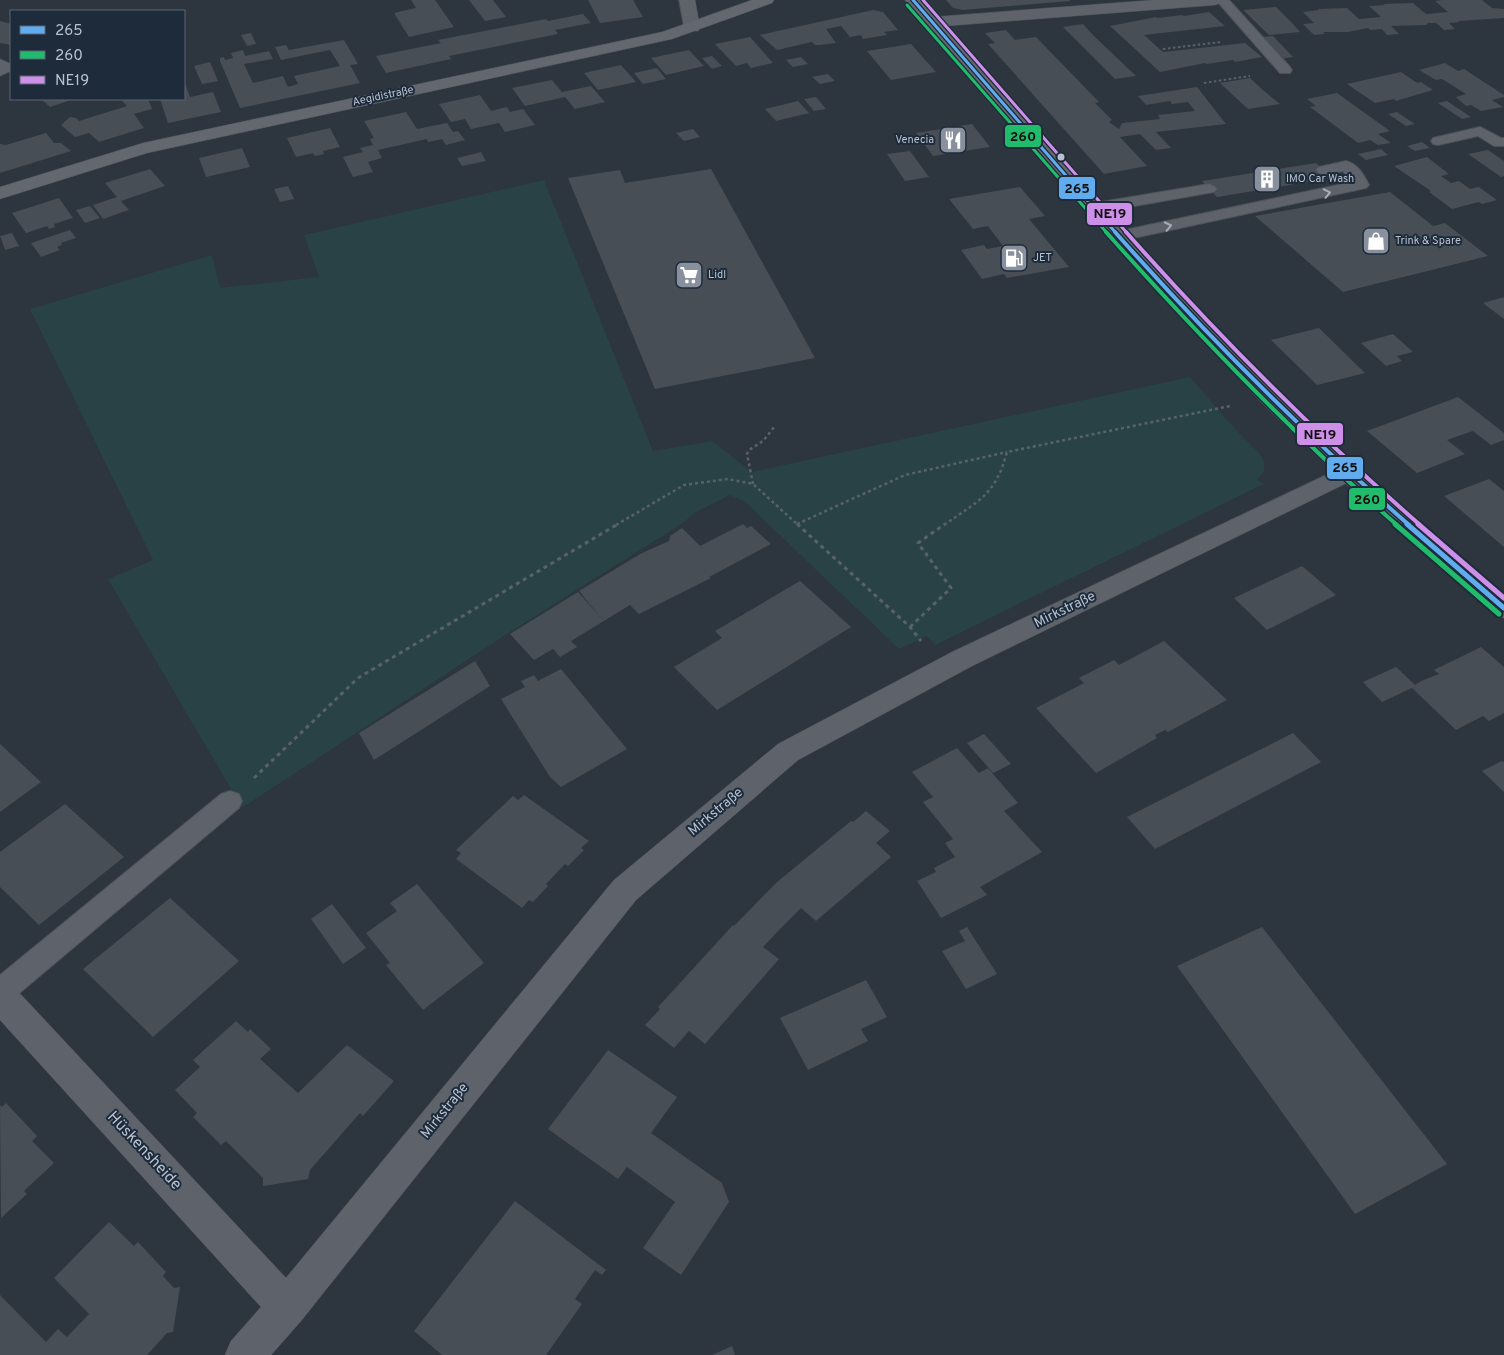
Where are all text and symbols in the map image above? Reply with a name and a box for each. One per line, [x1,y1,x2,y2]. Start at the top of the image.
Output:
legend [10,10,185,100]
text: 265 [55,22,82,41]
text: 260 [55,47,83,66]
text: NE19 [55,72,89,91]
street label: Aegidistraße [351,83,415,109]
line badge: 260 [1004,124,1042,148]
restaurant icon: Venecia [938,125,968,155]
text: 260 [1010,129,1036,146]
place label: Venecia [895,133,934,147]
unlabelled marker [1056,152,1066,162]
building icon: IMO Car Wash [1252,164,1282,194]
place label: IMO Car Wash [1286,172,1354,186]
line badge: 265 [1058,176,1096,200]
text: 265 [1064,181,1090,198]
one-way arrow [1322,188,1331,199]
line badge: NE19 [1086,202,1133,226]
text: NE19 [1094,206,1126,223]
one-way arrow [1163,221,1172,232]
shop icon: Trink & Spare [1361,226,1391,256]
place label: Trink & Spare [1395,234,1461,248]
fuel station icon: JET [999,243,1029,273]
place label: JET [1033,251,1052,265]
supermarket icon: Lidl [674,260,704,290]
place label: Lidl [708,268,726,282]
line badge: NE19 [1296,422,1344,446]
text: NE19 [1304,427,1336,444]
line badge: 265 [1326,456,1364,480]
text: 265 [1332,460,1358,477]
line badge: 260 [1348,487,1386,511]
text: 260 [1354,492,1380,509]
street label: Mirkstraße [1031,588,1099,632]
street label: Mirkstraße [685,784,747,840]
street label: Mirkstraße [418,1080,472,1142]
street label: Hüskensheide [102,1107,186,1195]

